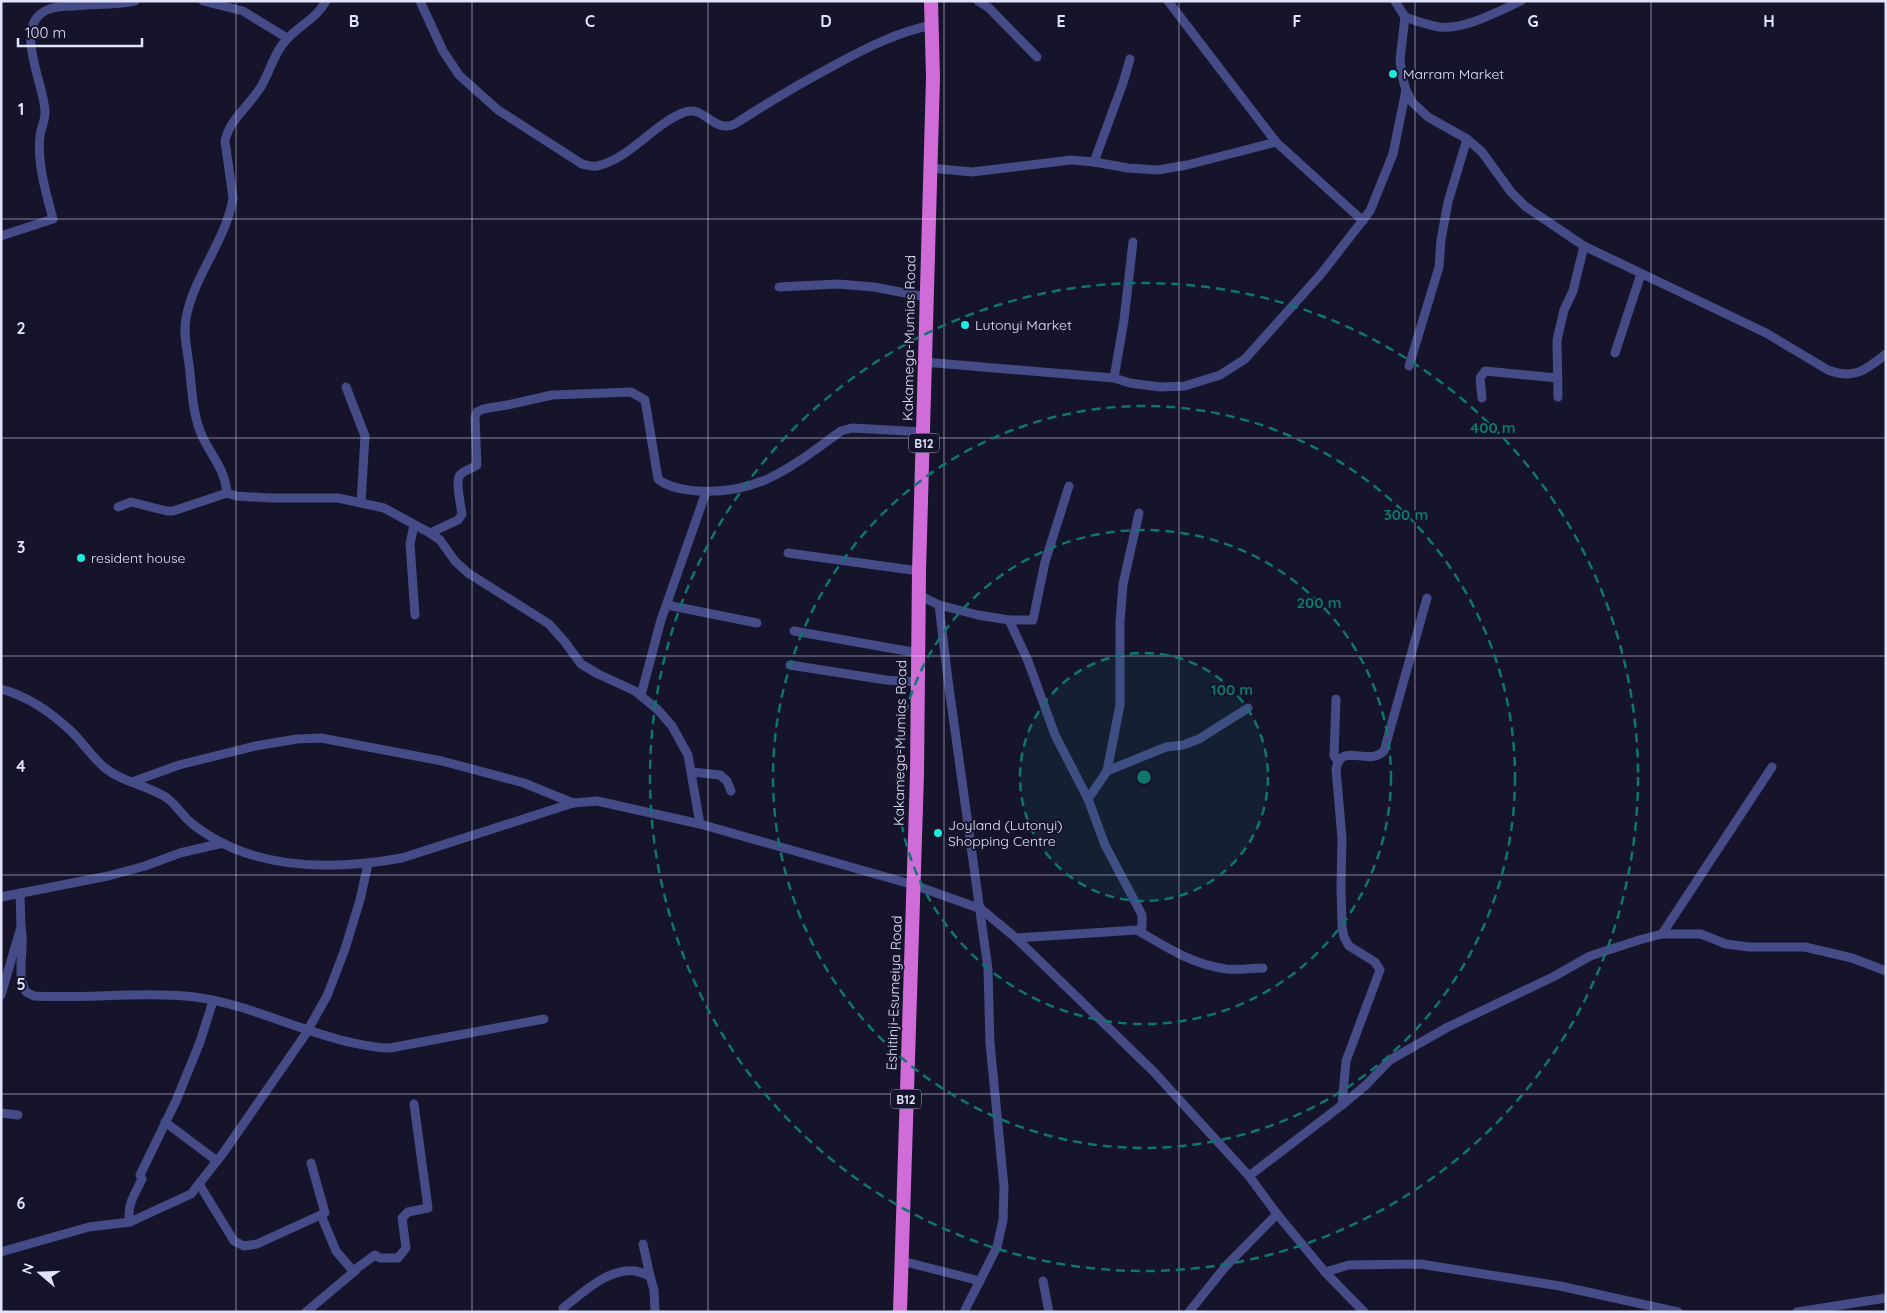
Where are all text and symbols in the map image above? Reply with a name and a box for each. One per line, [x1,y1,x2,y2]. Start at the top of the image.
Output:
text: B [349,11,359,31]
text: C [585,11,595,31]
text: D [820,11,832,31]
text: E [1056,11,1066,31]
text: F [1293,11,1302,31]
text: G [1527,11,1539,31]
text: H [1763,11,1775,31]
scale bar [18,15,141,47]
text: 100 m [25,23,66,42]
place label: Marram Market [1403,65,1504,83]
marker: Marram Market [1387,68,1399,80]
text: 1 [18,99,24,119]
street label: Kakamega-Mumias Road [899,255,919,421]
place label: Lutonyi Market [975,316,1072,334]
text: 2 [16,318,26,338]
marker: Lutonyi Market [959,319,971,331]
text: 400 m [1470,418,1516,437]
road number: B12 [909,433,939,452]
text: 300 m [1384,505,1428,524]
text: 3 [17,537,25,557]
place label: resident house [91,549,186,567]
marker: resident house [75,552,87,564]
text: 200 m [1297,593,1342,612]
street label: Kakamega-Mumias Road [890,660,910,826]
text: 100 m [1211,680,1253,699]
text: 4 [16,756,26,776]
centre of rings [1135,768,1153,786]
place label: Joyland (Lutonyi) Shopping Centre [948,816,1063,850]
marker: Joyland (Lutonyi) Shopping Centre [932,827,944,839]
street label: Eshitinji-Esumeiya Road [882,915,906,1071]
text: 5 [16,974,26,994]
road number: B12 [891,1090,921,1108]
text: 6 [17,1193,26,1213]
north arrow [15,1248,65,1298]
text: N [18,1261,38,1277]

